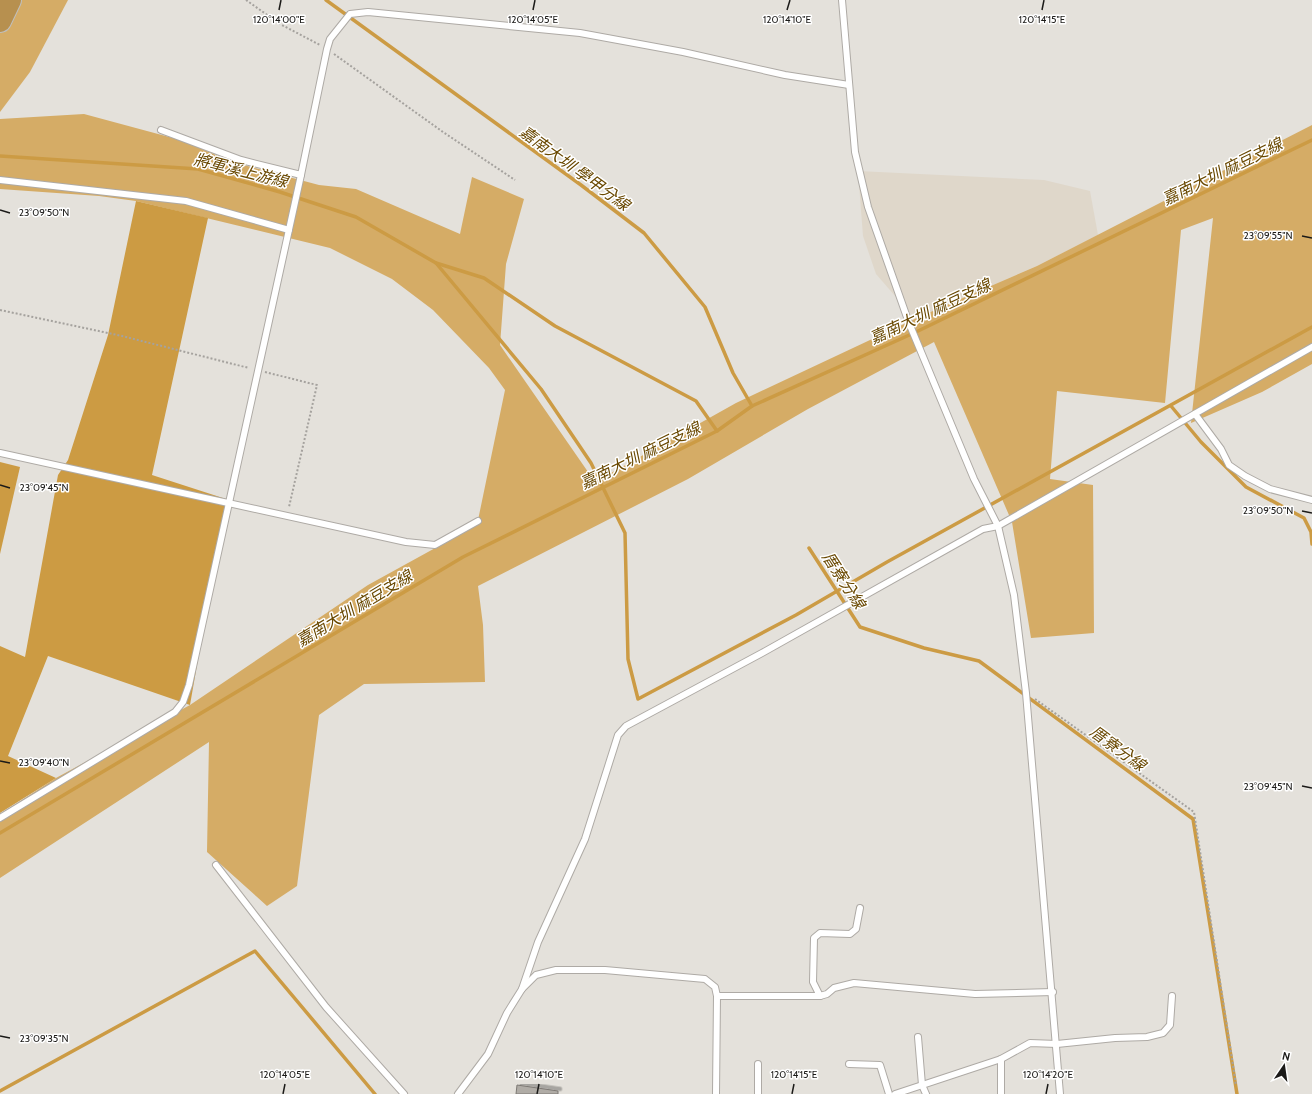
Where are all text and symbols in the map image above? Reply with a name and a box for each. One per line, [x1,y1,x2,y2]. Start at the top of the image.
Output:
text: 120°14'00"E [253,13,305,26]
text: 120°14'05"E [508,13,559,26]
text: 120°14'10"E [763,13,811,26]
text: 120°14'15"E [1019,13,1066,26]
water label: 嘉南大圳 學甲分線 [516,122,635,216]
water label: 嘉南大圳 麻豆支線 [1159,133,1287,209]
water label: 將軍溪上游線 [192,150,292,192]
text: 23°09'50"N [19,206,69,219]
text: 23°09'55"N [1243,229,1293,242]
water label: 嘉南大圳 麻豆支線 [867,274,996,348]
water label: 嘉南大圳 麻豆支線 [577,417,705,493]
text: 23°09'45"N [19,481,69,494]
text: 23°09'50"N [1243,504,1293,517]
water label: 厝寮分線 [818,548,870,614]
water label: 嘉南大圳 麻豆支線 [293,565,417,650]
water label: 厝寮分線 [1086,722,1151,776]
text: 23°09'40"N [19,756,69,769]
text: 23°09'45"N [1243,780,1293,793]
text: 23°09'35"N [19,1032,69,1045]
north arrow [1264,1046,1304,1086]
text: N [1281,1049,1292,1064]
text: 120°14'05"E [260,1068,311,1081]
text: 120°14'10"E [515,1068,563,1081]
text: 120°14'15"E [771,1068,818,1081]
text: 120°14'20"E [1023,1068,1073,1081]

